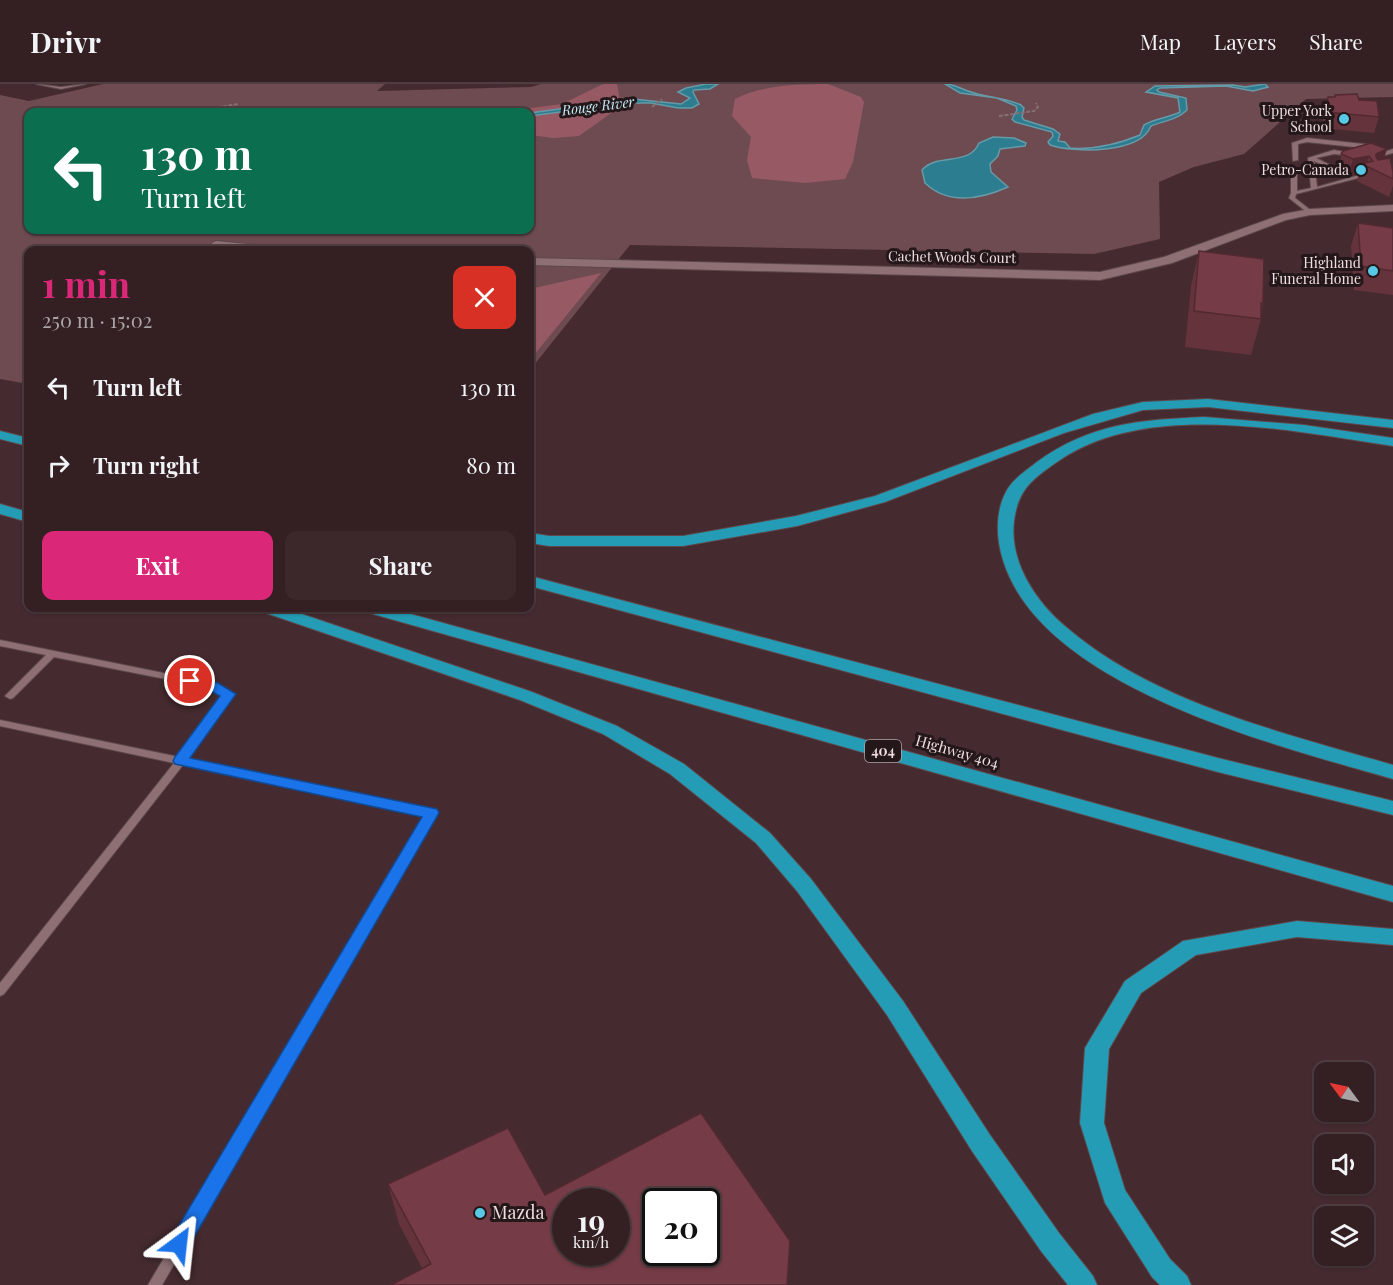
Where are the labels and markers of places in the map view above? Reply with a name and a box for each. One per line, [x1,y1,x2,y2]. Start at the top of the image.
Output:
place label: Upper York School [1262,101,1332,136]
marker: Upper York School [1337,112,1351,126]
place label: Petro-Canada [1261,160,1349,179]
marker: Petro-Canada [1354,163,1368,177]
place label: Highland Funeral Home [1271,253,1361,288]
marker: Highland Funeral Home [1366,264,1380,278]
pin [164,655,215,706]
place label: Mazda [492,1200,545,1224]
marker: Mazda [473,1206,487,1220]

